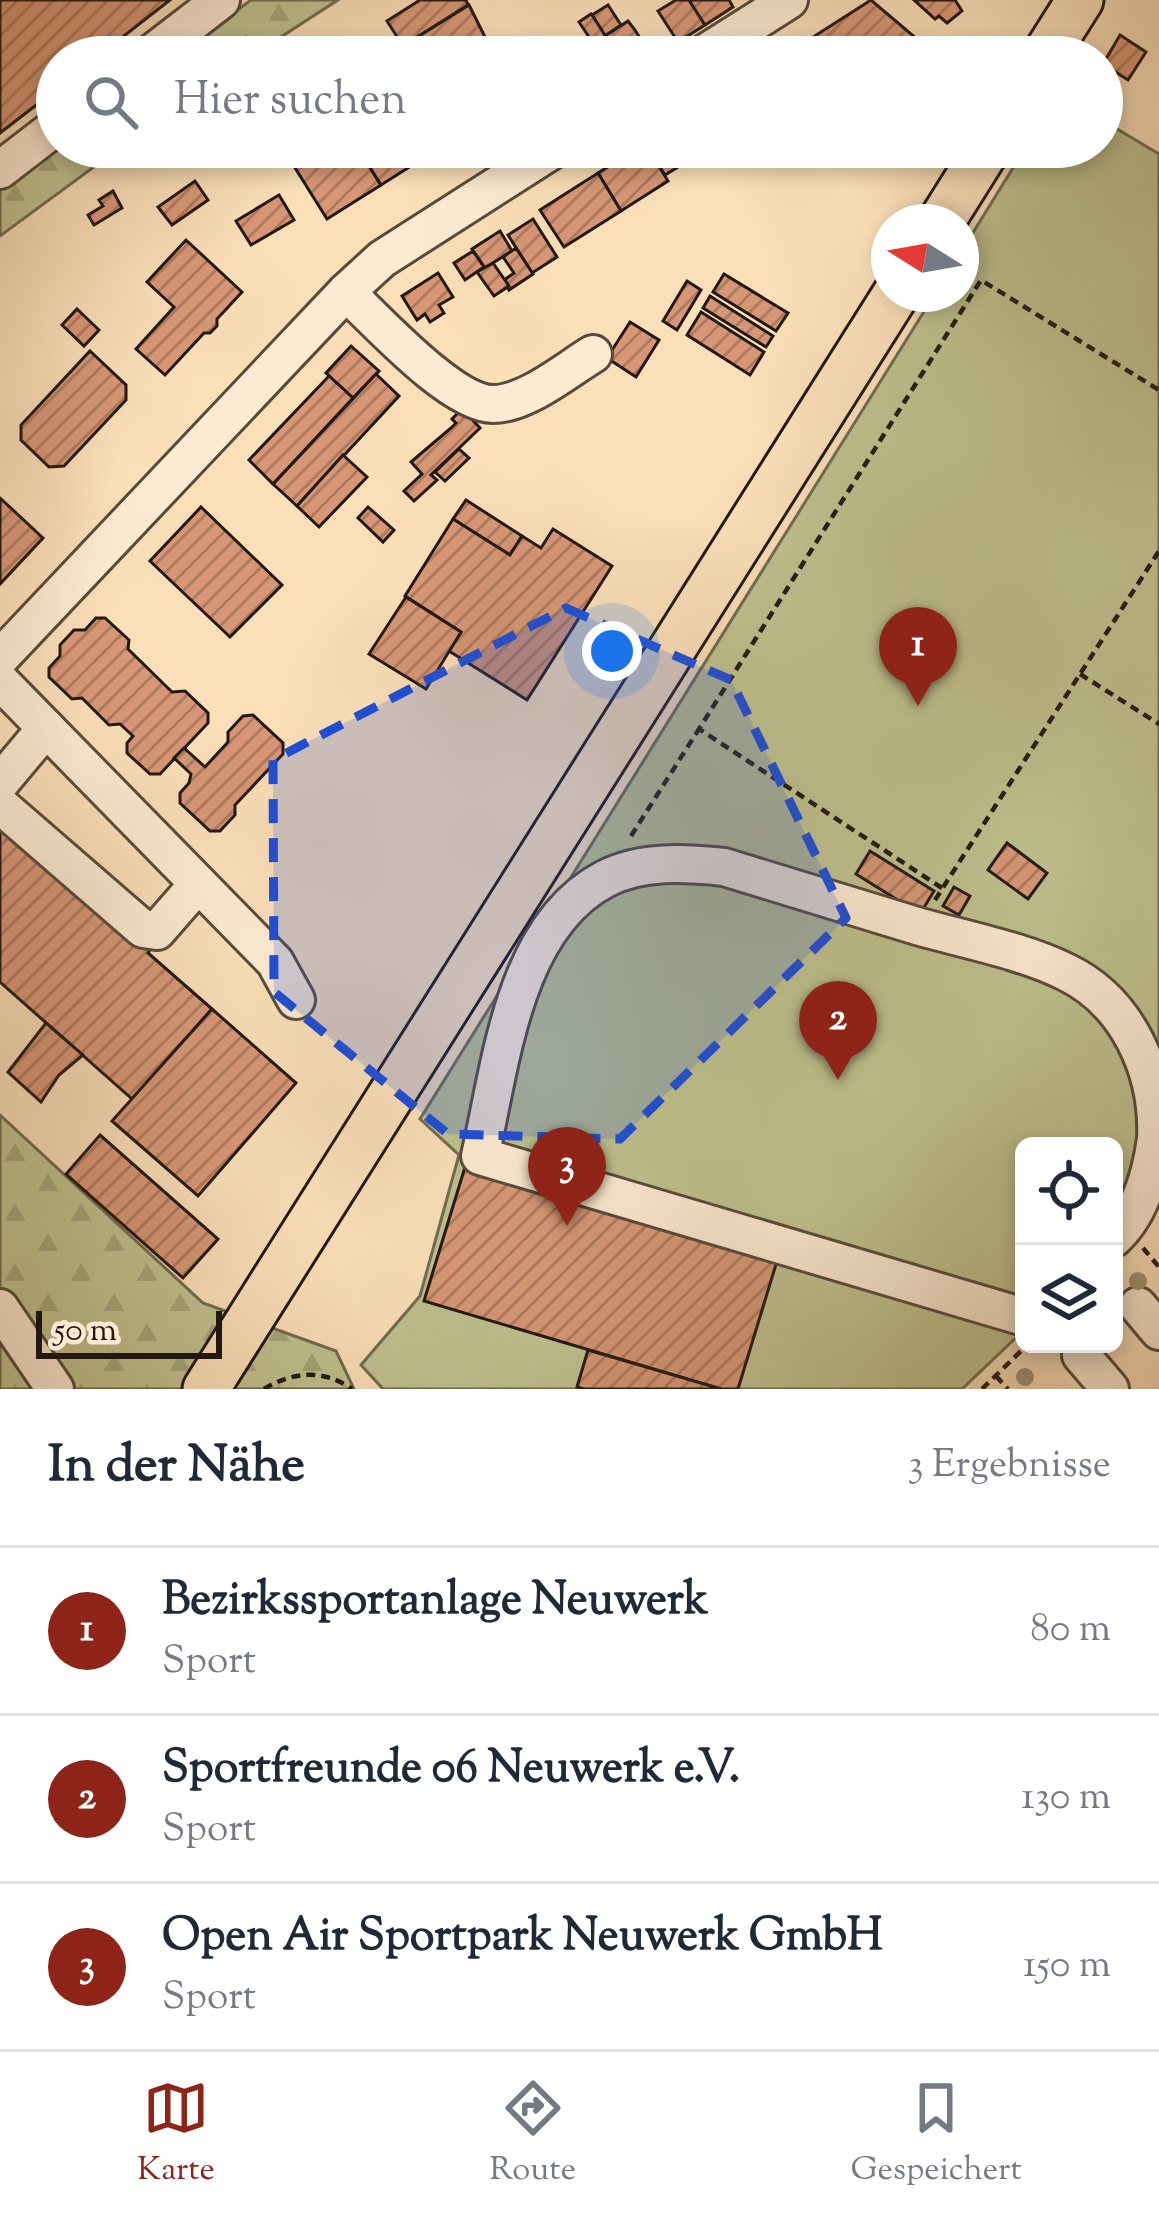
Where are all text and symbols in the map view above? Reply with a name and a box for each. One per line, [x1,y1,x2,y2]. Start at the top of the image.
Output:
search box [36,36,1123,168]
icon: search [78,69,144,135]
text: Hier suchen [174,70,407,135]
north arrow [871,204,979,312]
pin: 1 [879,607,957,706]
your location [582,621,642,681]
pin: 2 [799,981,877,1080]
pin: 3 [528,1127,606,1226]
map controls [1015,1137,1123,1353]
button: locate [1015,1137,1123,1245]
button: layers [1015,1245,1123,1353]
scale bar [36,1305,222,1358]
text: 50 m [54,1308,117,1356]
text: In der Nähe [48,1431,305,1504]
text: 3 Ergebnisse [908,1439,1111,1495]
text: Bezirkssportanlage Neuwerk [162,1570,708,1635]
text: 1 [80,1603,94,1659]
text: 80 m [1030,1603,1111,1659]
text: Sport [162,1635,256,1691]
text: Sportfreunde 06 Neuwerk e.V. [162,1738,740,1803]
text: 2 [78,1771,96,1827]
text: 130 m [1021,1771,1111,1827]
text: Sport [162,1803,256,1859]
text: Open Air Sportpark Neuwerk GmbH [162,1906,883,1971]
text: 3 [79,1939,95,1995]
text: 150 m [1023,1939,1111,1995]
text: Sport [162,1971,256,2027]
tab: Karte [137,2075,215,2195]
tab: Route [490,2075,576,2195]
tab: Gespeichert [851,2075,1022,2195]

